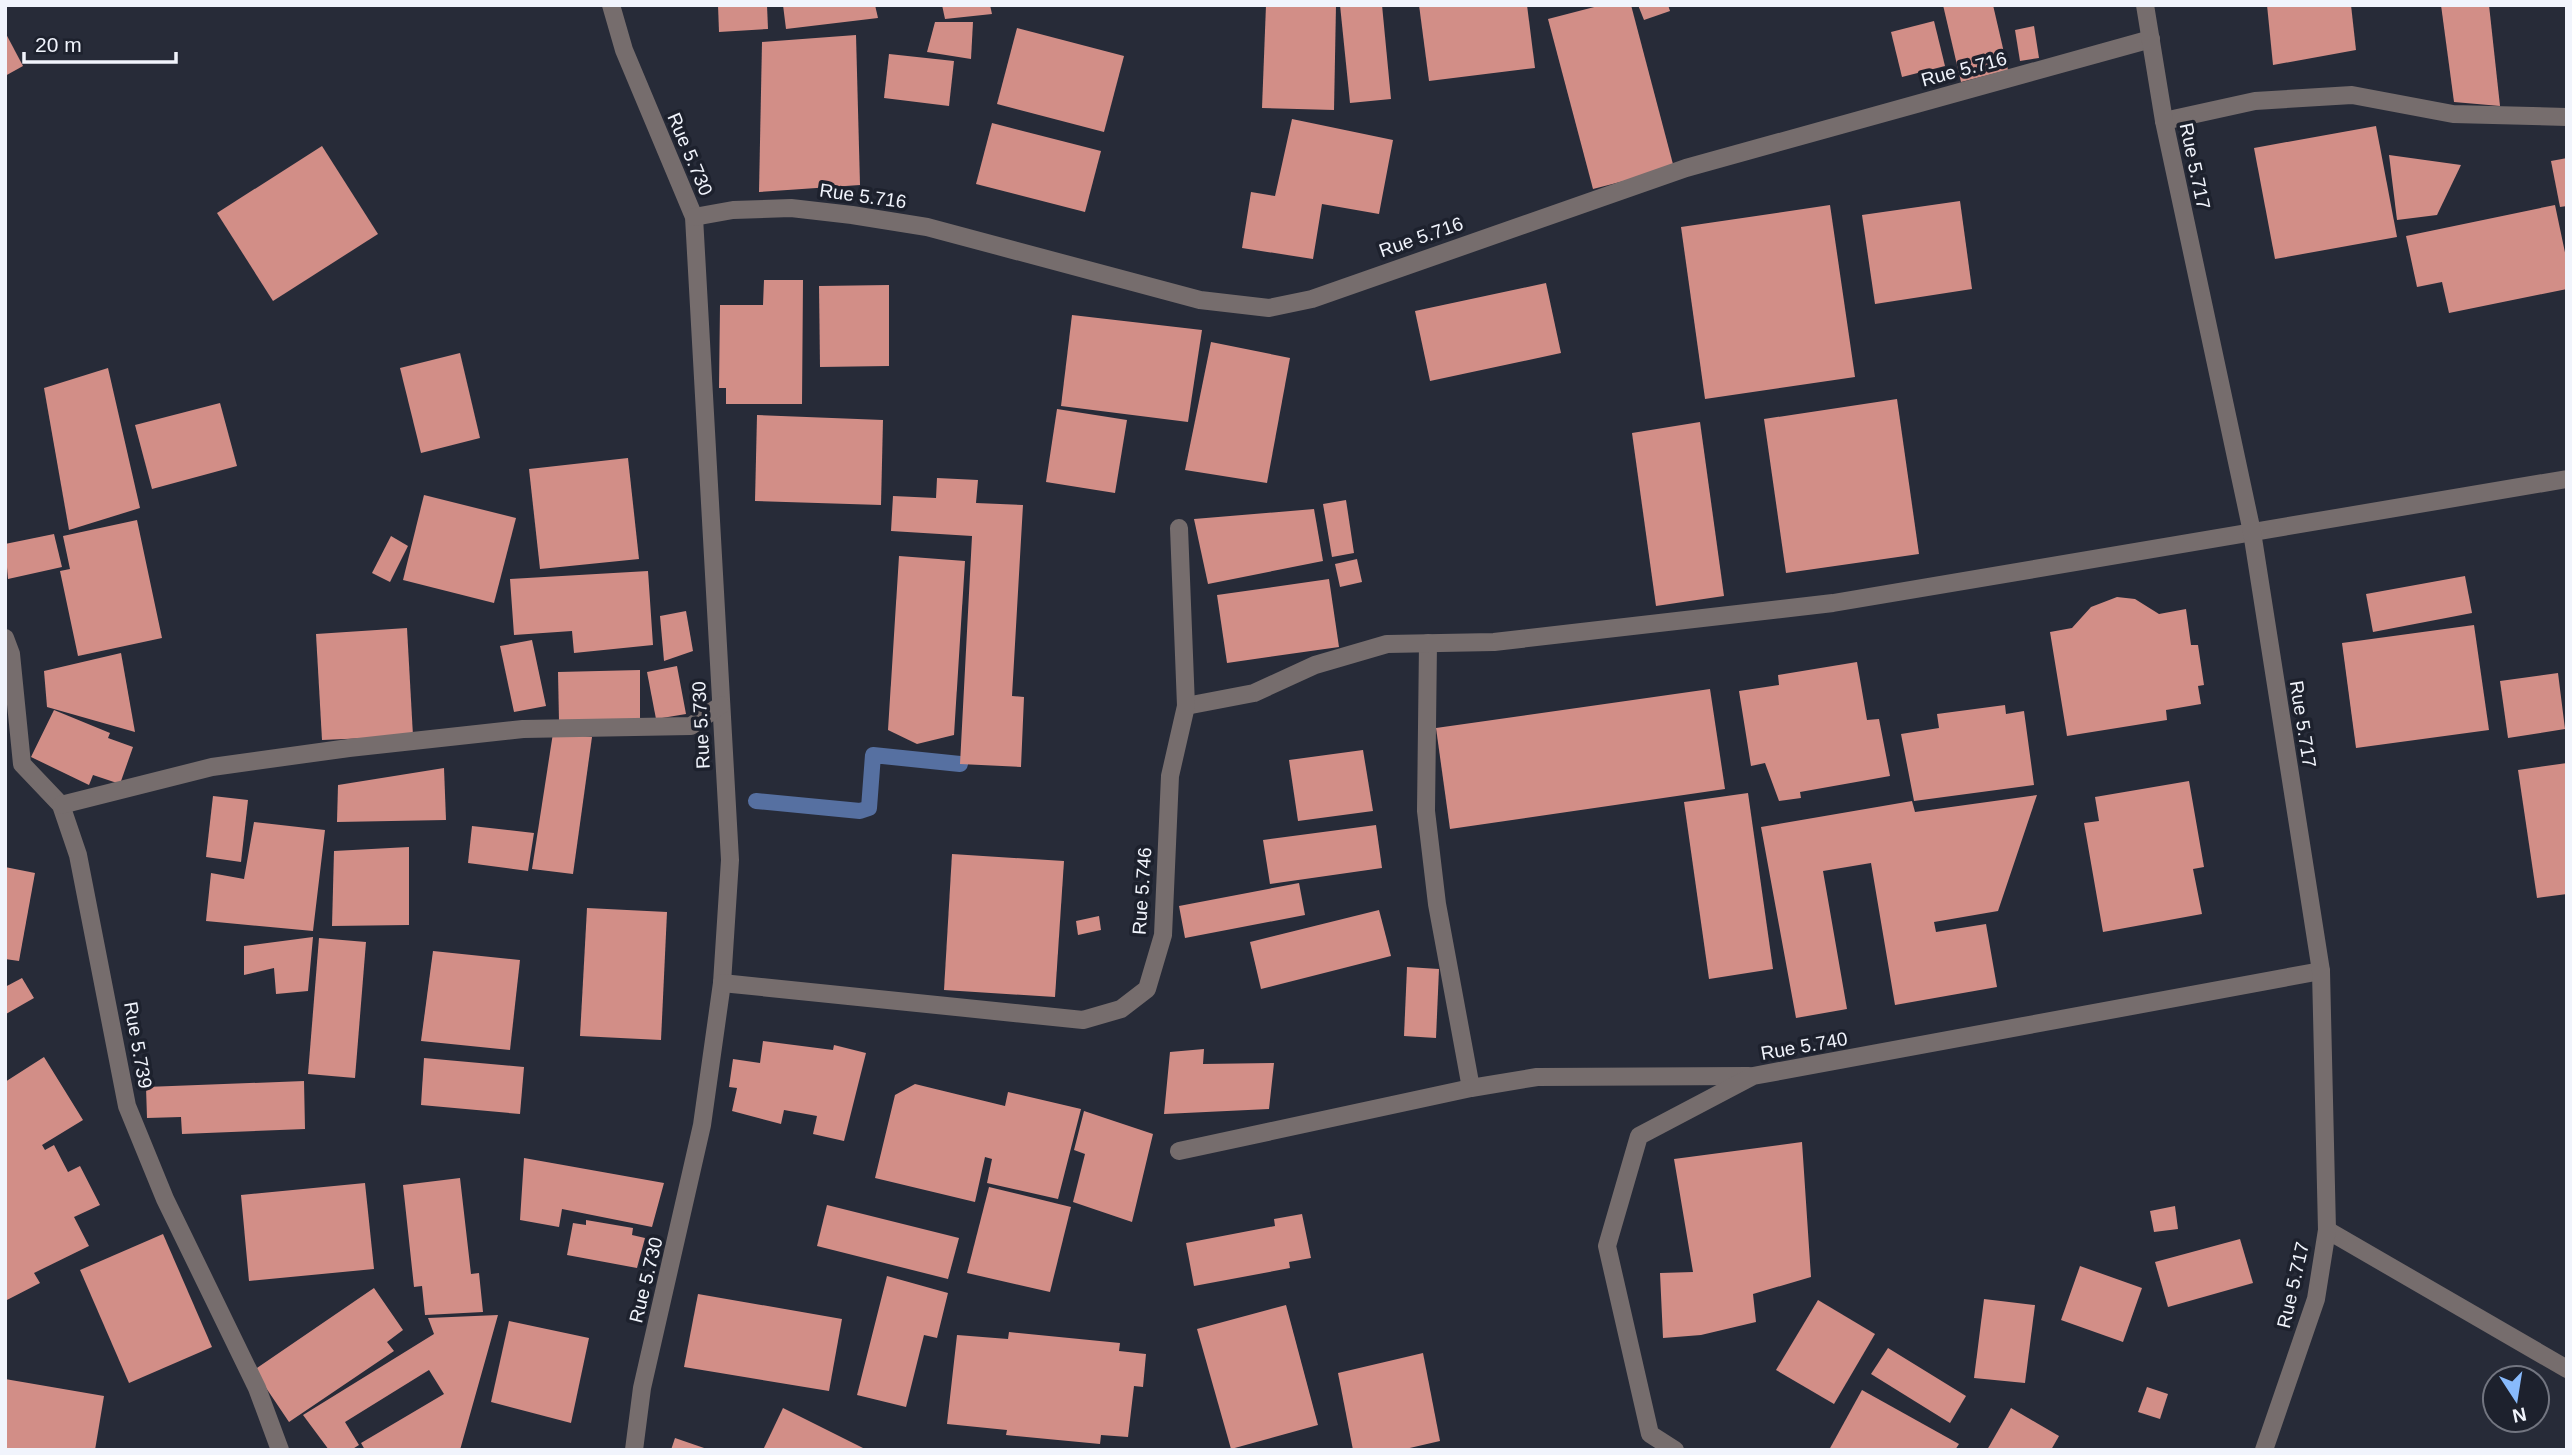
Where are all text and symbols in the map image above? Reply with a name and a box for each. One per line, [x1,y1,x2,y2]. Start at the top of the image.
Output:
scale bar [24,21,177,65]
text: 20 m [35,33,82,56]
street label: Rue 5.716 [1919,48,2009,90]
street label: Rue 5.730 [663,110,717,198]
street label: Rue 5.717 [2176,121,2214,211]
street label: Rue 5.716 [818,180,908,212]
street label: Rue 5.716 [1376,213,1466,261]
street label: Rue 5.717 [2286,679,2320,769]
street label: Rue 5.730 [688,681,714,769]
street label: Rue 5.746 [1128,847,1156,935]
street label: Rue 5.739 [120,1000,156,1090]
street label: Rue 5.740 [1759,1028,1849,1064]
street label: Rue 5.730 [625,1235,667,1325]
street label: Rue 5.717 [2273,1240,2313,1330]
north arrow [2481,1364,2551,1434]
text: N [2511,1403,2528,1427]

